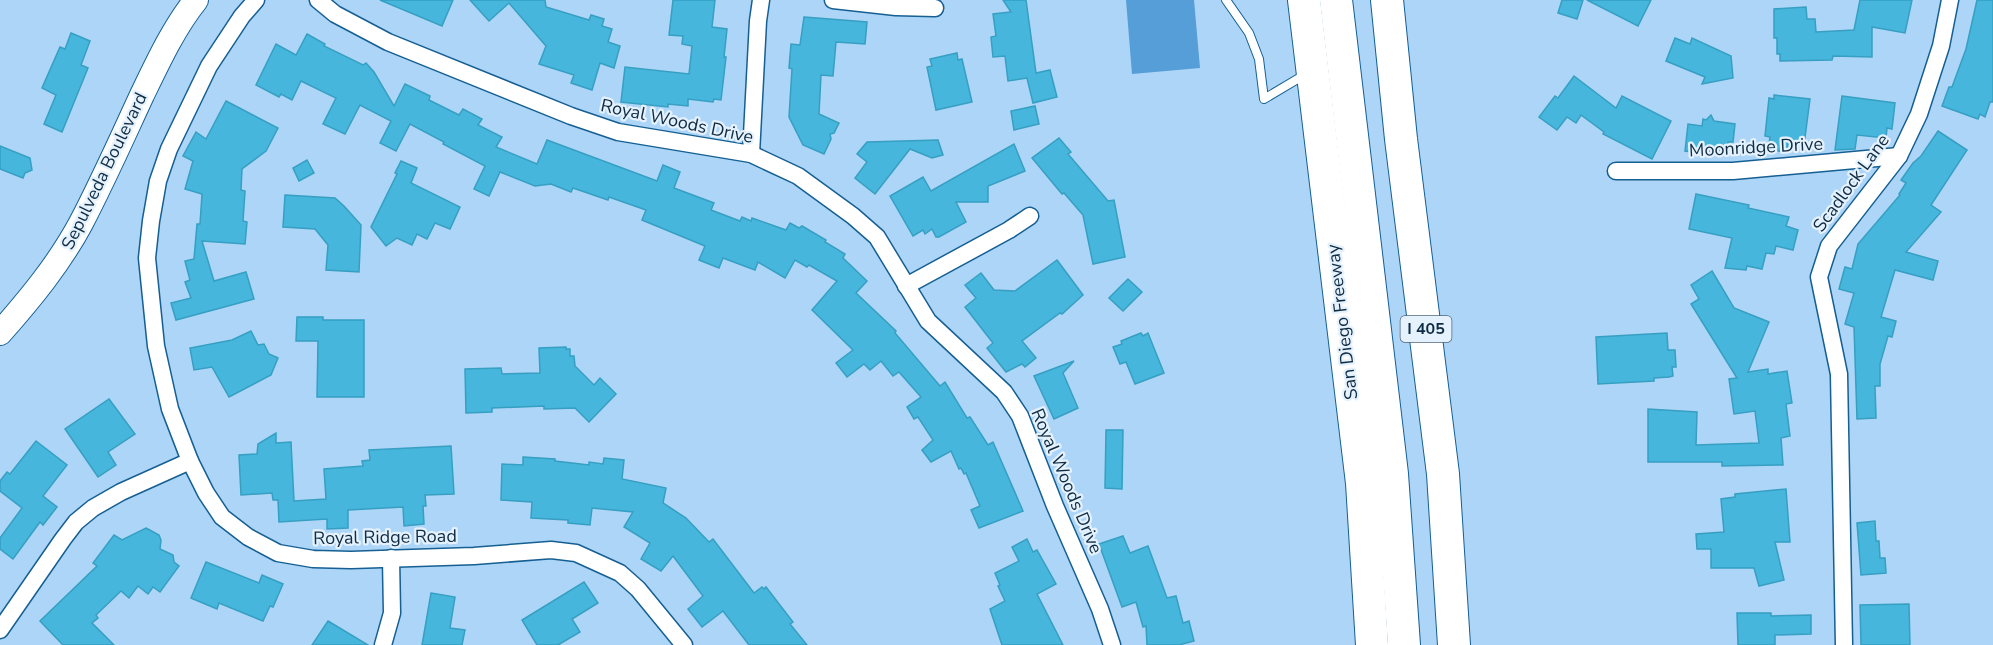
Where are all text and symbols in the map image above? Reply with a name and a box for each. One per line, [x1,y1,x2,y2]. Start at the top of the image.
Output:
street label: Sepulveda Boulevard [55,88,153,254]
street label: Royal Woods Drive [598,93,756,149]
street label: Scadlock Lane [1807,129,1895,237]
street label: Moonridge Drive [1688,132,1824,162]
street label: San Diego Freeway [1320,242,1363,401]
road number: I 405 [1400,316,1452,342]
street label: Royal Woods Drive [1026,405,1108,557]
street label: Royal Ridge Road [313,524,457,550]

